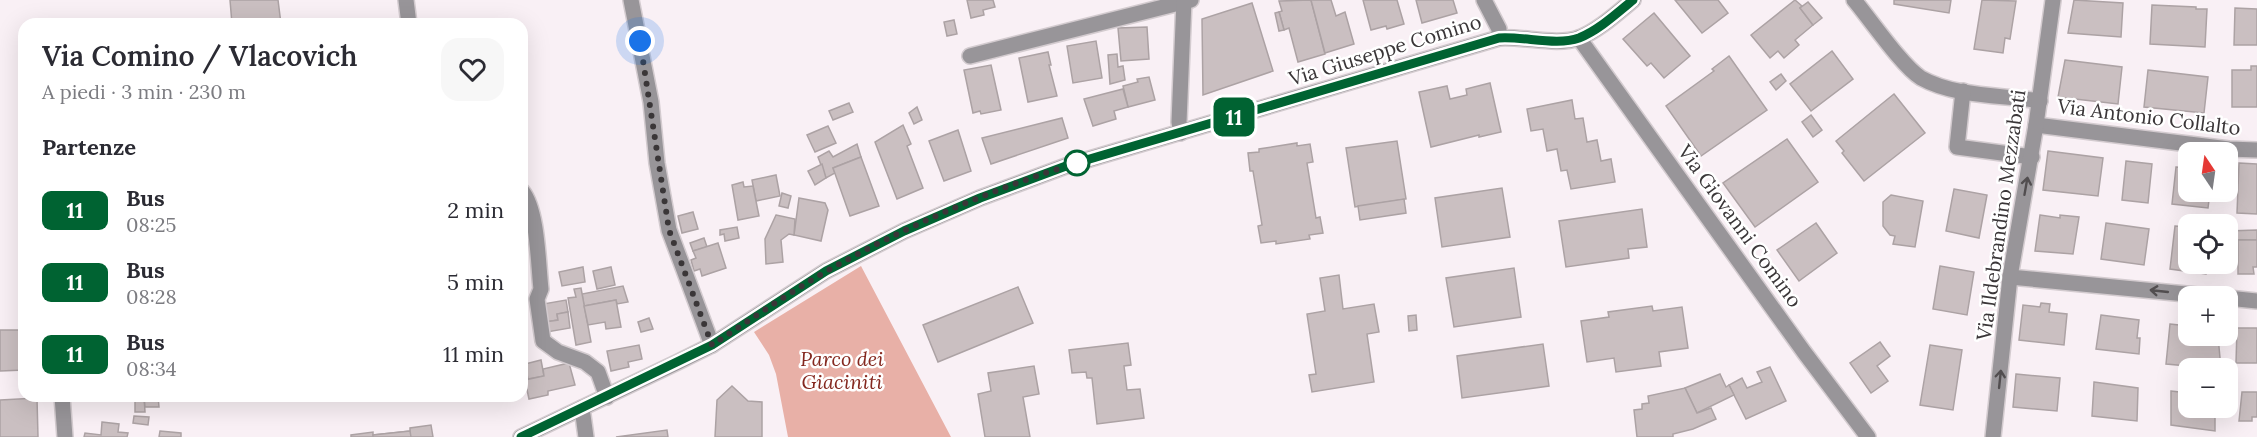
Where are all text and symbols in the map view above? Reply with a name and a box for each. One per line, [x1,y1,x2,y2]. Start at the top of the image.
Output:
street label: Via Giuseppe Comino [1285,8,1484,91]
your location [625,26,655,56]
text: Via Comino / Vlacovich [42,38,358,74]
button: heart [441,38,504,101]
text: A piedi · 3 min · 230 m [42,79,246,104]
street label: Via Ildebrandino Mezzabati [1970,88,2030,343]
street label: Via Antonio Collalto [2055,93,2242,140]
line badge: 11 [1207,98,1261,136]
text: 11 [1225,104,1243,131]
text: Partenze [42,133,136,161]
street label: Via Giovanni Comino [1672,139,1808,312]
north arrow [2178,142,2238,202]
map controls [2178,142,2238,418]
unlabelled marker [1064,150,1090,176]
one-way arrow [2021,176,2032,196]
text: Bus [126,184,165,212]
text: 2 min [447,196,504,224]
text: 11 [66,197,84,224]
text: 08:25 [126,212,176,237]
button: locate [2178,214,2238,274]
text: Bus [126,256,165,284]
text: 5 min [447,268,504,296]
text: 11 [66,269,84,296]
text: 08:28 [126,284,177,309]
one-way arrow [2149,285,2169,296]
button: + [2178,286,2238,346]
text: Bus [126,328,165,356]
text: 11 min [443,340,504,368]
text: 11 [66,341,84,368]
park label: Parco dei Giaciniti [800,346,884,394]
text: 08:34 [126,356,177,381]
button: − [2178,358,2238,418]
one-way arrow [1994,369,2005,389]

